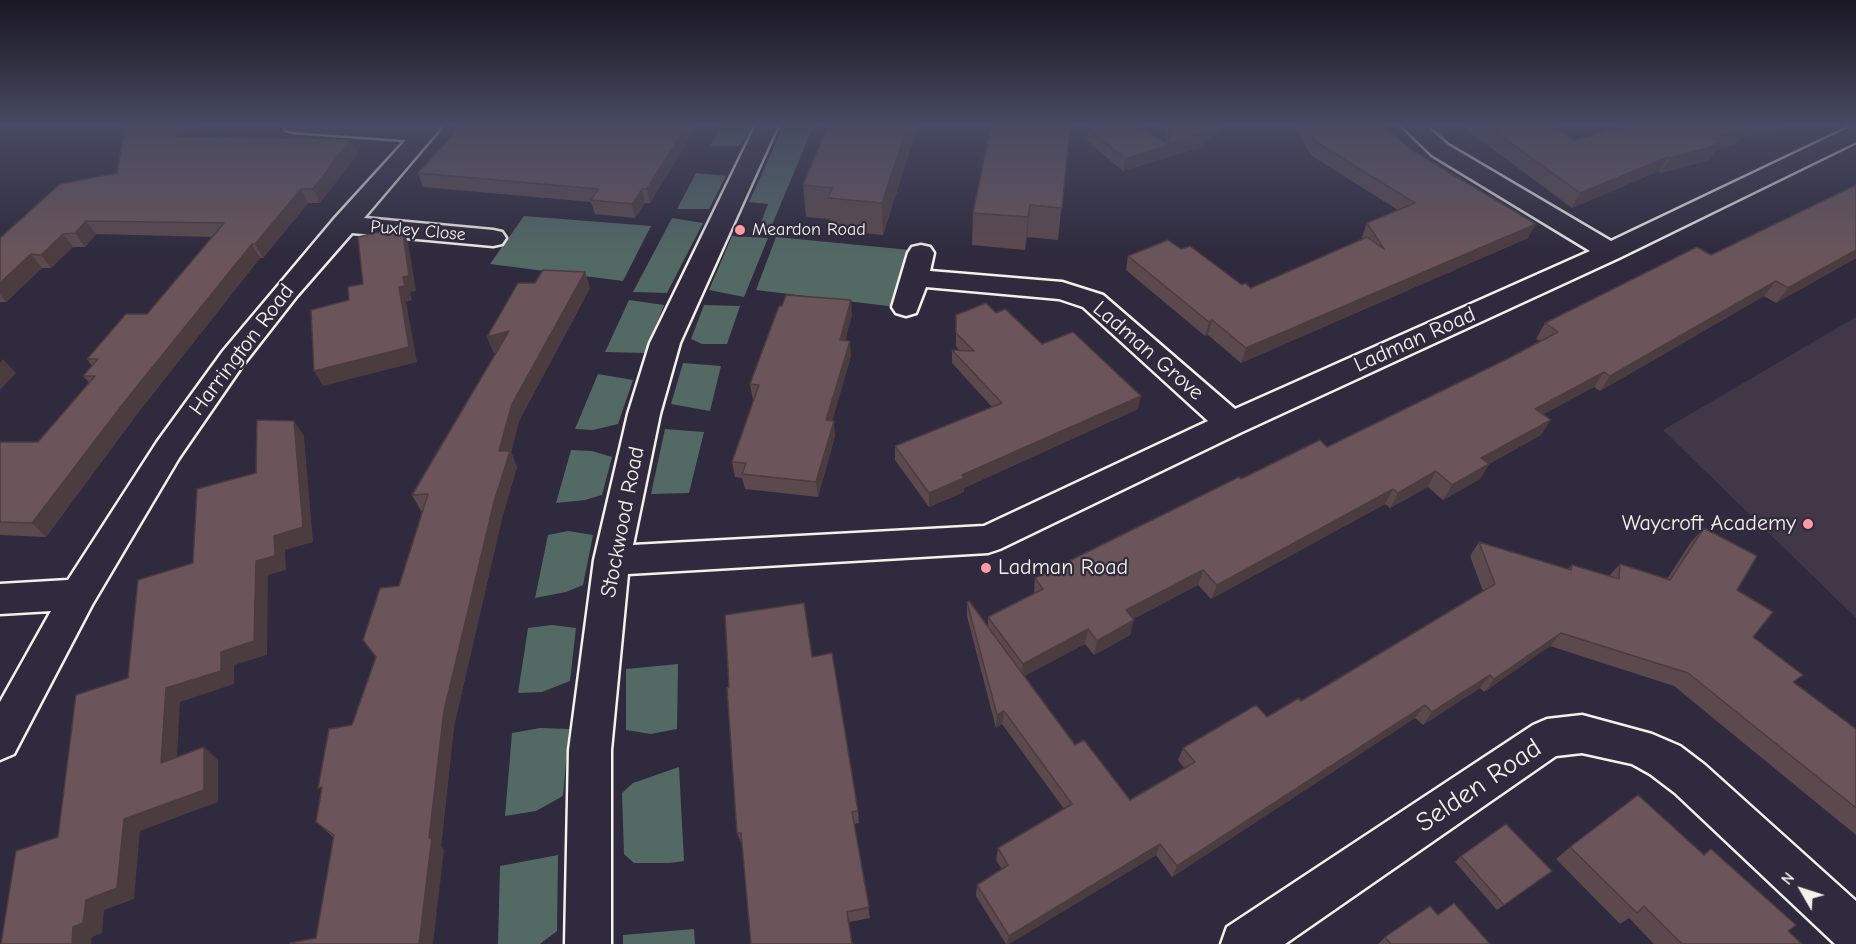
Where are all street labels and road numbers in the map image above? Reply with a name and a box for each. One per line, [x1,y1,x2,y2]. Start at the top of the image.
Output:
street label: Puxley Close [369,216,467,246]
street label: Harrington Road [184,279,300,421]
street label: Ladman Grove [1087,296,1209,406]
street label: Ladman Road [1350,301,1480,379]
street label: Stockwood Road [595,444,651,600]
street label: Selden Road [1410,732,1548,840]

